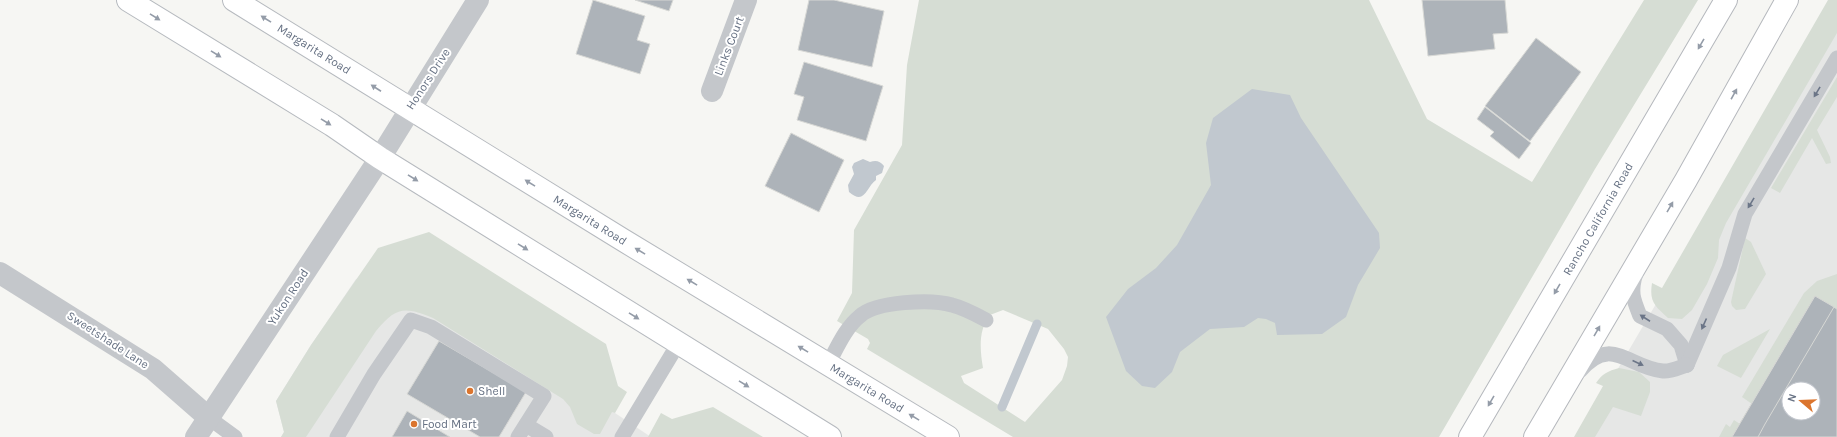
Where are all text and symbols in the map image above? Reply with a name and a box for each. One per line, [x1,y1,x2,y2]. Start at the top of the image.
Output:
one-way arrow [149,13,161,20]
street label: Links Court [711,14,747,78]
one-way arrow [260,16,271,23]
street label: Margarita Road [275,21,353,77]
one-way arrow [1697,38,1704,50]
street label: Honors Drive [403,46,453,112]
one-way arrow [211,50,221,58]
one-way arrow [371,84,381,92]
one-way arrow [1814,86,1821,98]
one-way arrow [1731,88,1738,99]
one-way arrow [321,118,331,126]
street label: Rancho California Road [1560,160,1636,278]
one-way arrow [408,174,418,182]
one-way arrow [525,179,535,187]
street label: Margarita Road [551,192,629,248]
one-way arrow [1747,197,1754,209]
one-way arrow [1667,201,1674,213]
one-way arrow [517,243,529,250]
one-way arrow [635,247,645,255]
street label: Yukon Road [265,266,311,328]
one-way arrow [686,279,698,286]
one-way arrow [1553,284,1561,294]
street label: Sweetshade Lane [64,308,152,372]
one-way arrow [628,312,639,319]
one-way arrow [1640,314,1650,322]
one-way arrow [1701,319,1707,330]
one-way arrow [1594,325,1601,337]
one-way arrow [797,346,809,353]
street label: Margarita Road [827,360,907,416]
one-way arrow [1632,360,1643,366]
one-way arrow [739,380,749,388]
north arrow [1781,381,1821,421]
place label: Shell [478,384,505,398]
marker: Shell [465,386,475,396]
text: N [1785,392,1799,404]
one-way arrow [1488,395,1495,407]
one-way arrow [908,413,920,420]
place label: Food Mart [422,417,477,431]
marker: Food Mart [409,419,419,429]

